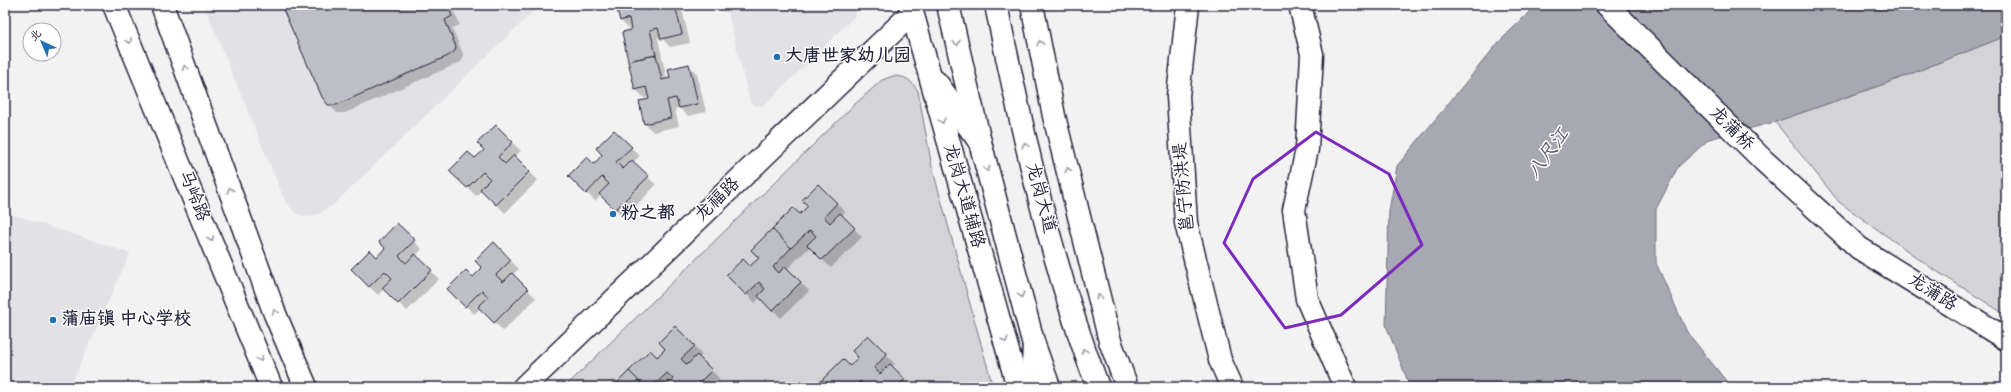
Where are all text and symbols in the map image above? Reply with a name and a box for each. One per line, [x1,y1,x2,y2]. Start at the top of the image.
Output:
north arrow [22,22,62,62]
text: 北 [26,26,45,45]
one-way arrow [124,37,132,44]
one-way arrow [952,40,960,46]
one-way arrow [1036,40,1044,47]
place label: 大唐世家幼儿园 [785,44,911,70]
marker: 大唐世家幼儿园 [772,52,782,62]
one-way arrow [181,65,190,72]
street label: 龙蒲桥 [1703,101,1759,157]
one-way arrow [937,117,946,124]
water label: 八尺江 [1521,122,1577,185]
street label: 龙岗大道辅路 [936,141,990,251]
street label: 邕宁防洪堤 [1168,141,1202,233]
one-way arrow [1022,142,1030,148]
street label: 龙岗大道 [1018,160,1062,236]
street label: 马岭路 [171,166,215,226]
one-way arrow [982,166,991,173]
one-way arrow [1064,167,1072,174]
street label: 龙福路 [690,172,746,228]
one-way arrow [226,187,234,194]
place label: 粉之都 [621,201,675,227]
marker: 粉之都 [608,209,618,219]
one-way arrow [206,235,214,242]
street label: 龙蒲路 [1902,268,1962,318]
one-way arrow [1016,292,1024,298]
one-way arrow [1095,293,1104,300]
place label: 蒲庙镇 中心学校 [61,307,192,333]
one-way arrow [271,309,279,316]
marker: 蒲庙镇 中心学校 [48,315,58,325]
one-way arrow [1000,337,1008,343]
one-way arrow [1080,347,1088,354]
one-way arrow [255,356,263,363]

